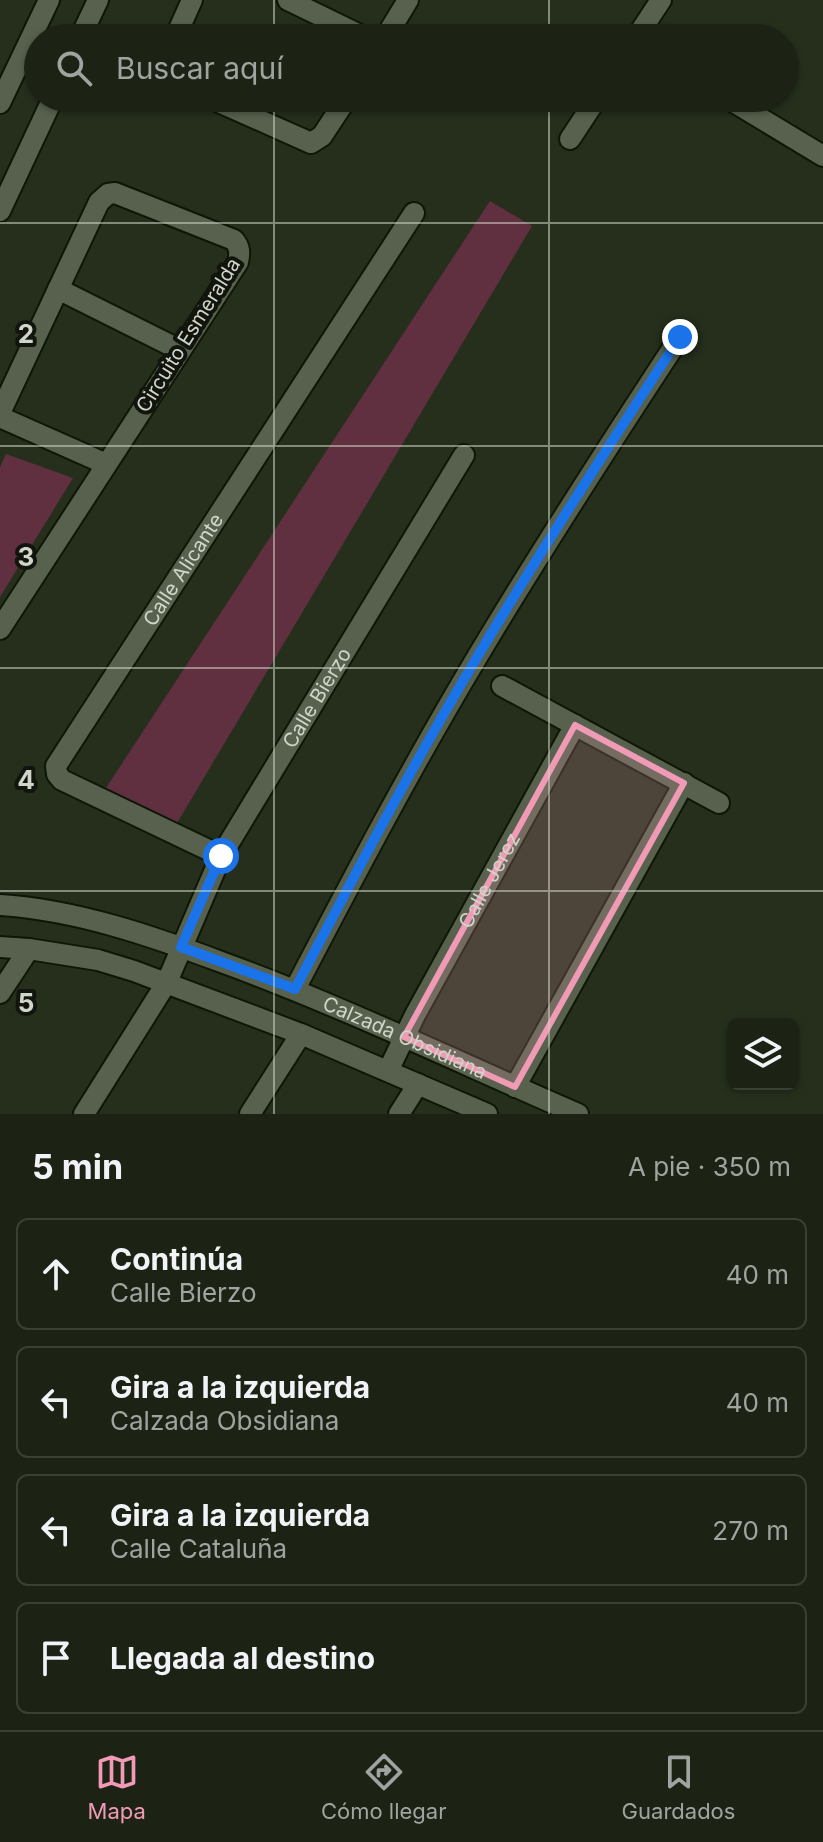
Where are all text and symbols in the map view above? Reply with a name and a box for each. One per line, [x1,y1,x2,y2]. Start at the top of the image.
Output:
search box [24,24,799,112]
icon: search [52,46,96,90]
text: Buscar aquí [116,50,283,86]
street label: Circuito Esmeralda [131,253,245,417]
text: 2 [18,318,34,349]
route end [662,319,698,355]
street label: Calle Alicante [138,509,228,630]
text: 3 [18,541,34,572]
street label: Calle Bierzo [277,643,356,752]
text: 4 [17,764,35,795]
street label: Calle Jerez [453,828,525,932]
route start [203,838,239,874]
text: 5 [18,987,34,1018]
street label: Calzada Obsidiana [319,991,491,1084]
map controls [727,1018,799,1090]
button: layers [727,1018,799,1090]
text: 5 min [32,1146,123,1187]
text: A pie · 350 m [628,1151,791,1182]
text: Continúa [110,1241,243,1277]
icon: ahead [34,1252,78,1296]
text: 40 m [726,1259,789,1290]
text: Calle Bierzo [110,1277,256,1308]
text: Gira a la izquierda [110,1369,370,1405]
icon: left [34,1380,78,1424]
text: 40 m [726,1387,789,1418]
text: Calzada Obsidiana [110,1405,339,1436]
text: Gira a la izquierda [110,1497,370,1533]
icon: left [34,1508,78,1552]
text: 270 m [712,1515,789,1546]
text: Calle Cataluña [110,1533,287,1564]
icon: arrive [34,1636,78,1680]
text: Llegada al destino [110,1640,375,1676]
tab: Mapa [88,1750,146,1824]
tab: Cómo llegar [321,1750,446,1824]
tab: Guardados [622,1750,735,1824]

